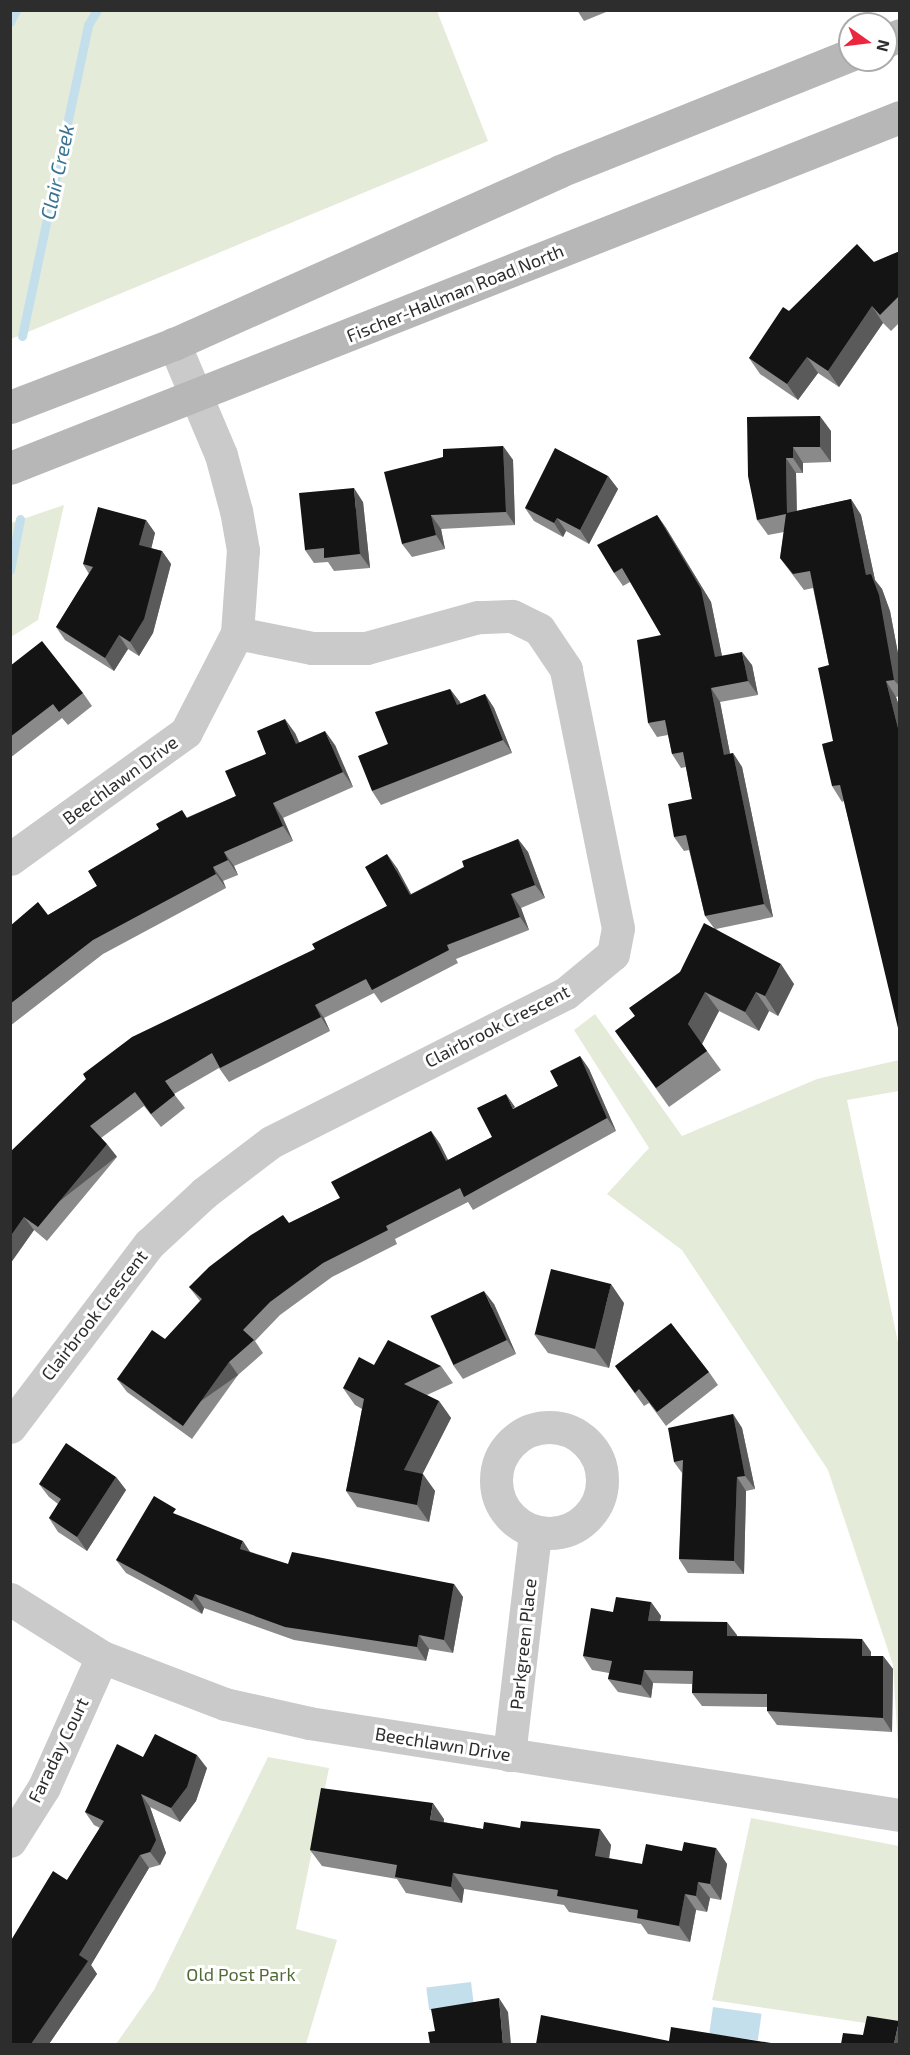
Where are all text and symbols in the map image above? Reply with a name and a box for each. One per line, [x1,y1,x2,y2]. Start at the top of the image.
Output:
north arrow [838,12,898,72]
text: N [873,38,895,54]
water label: Clair Creek [35,122,79,222]
street label: Fischer-Hallman Road North [343,239,567,347]
street label: Beechlawn Drive [58,731,182,829]
street label: Clairbrook Crescent [421,980,573,1072]
street label: Clairbrook Crescent [36,1245,152,1385]
street label: Parkgreen Place [505,1577,541,1711]
street label: Faraday Court [23,1694,93,1806]
street label: Beechlawn Drive [374,1723,512,1765]
park label: Old Post Park [186,1963,296,1985]

